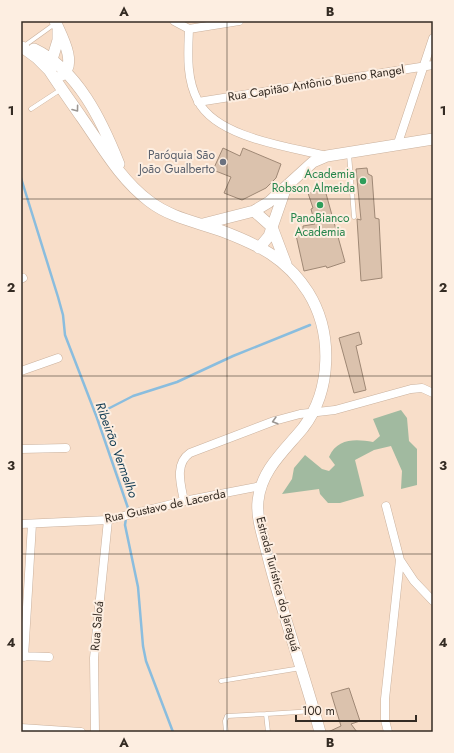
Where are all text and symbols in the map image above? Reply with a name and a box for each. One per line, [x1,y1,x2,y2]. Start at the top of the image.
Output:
text: A [118,2,129,21]
text: B [326,2,335,21]
street label: Rua Capitão Antônio Bueno Rangel [226,60,406,106]
text: 1 [8,101,14,120]
text: 1 [440,101,446,120]
one-way arrow [71,104,78,111]
place label: Paróquia São João Gualberto [137,146,215,178]
marker: Paróquia São João Gualberto [218,157,228,167]
place label: Academia Robson Almeida [272,165,355,197]
marker: Academia Robson Almeida [358,176,368,186]
marker: PanoBianco Academia [315,200,325,210]
place label: PanoBianco Academia [290,209,350,241]
text: 2 [7,278,15,297]
text: 2 [439,278,447,297]
water label: Ribeirão Vermelho [91,400,143,501]
one-way arrow [272,416,279,425]
text: 3 [7,456,15,475]
text: 3 [439,456,447,475]
street label: Rua Gustavo de Lacerda [103,484,227,528]
street label: Estrada Turística do Jaraguá [251,515,305,654]
street label: Rua Saloá [86,600,108,652]
text: 4 [6,633,16,652]
text: 4 [438,633,448,652]
scale bar [296,697,416,723]
text: 100 m [302,702,335,720]
text: A [118,733,129,752]
text: B [326,733,335,752]

